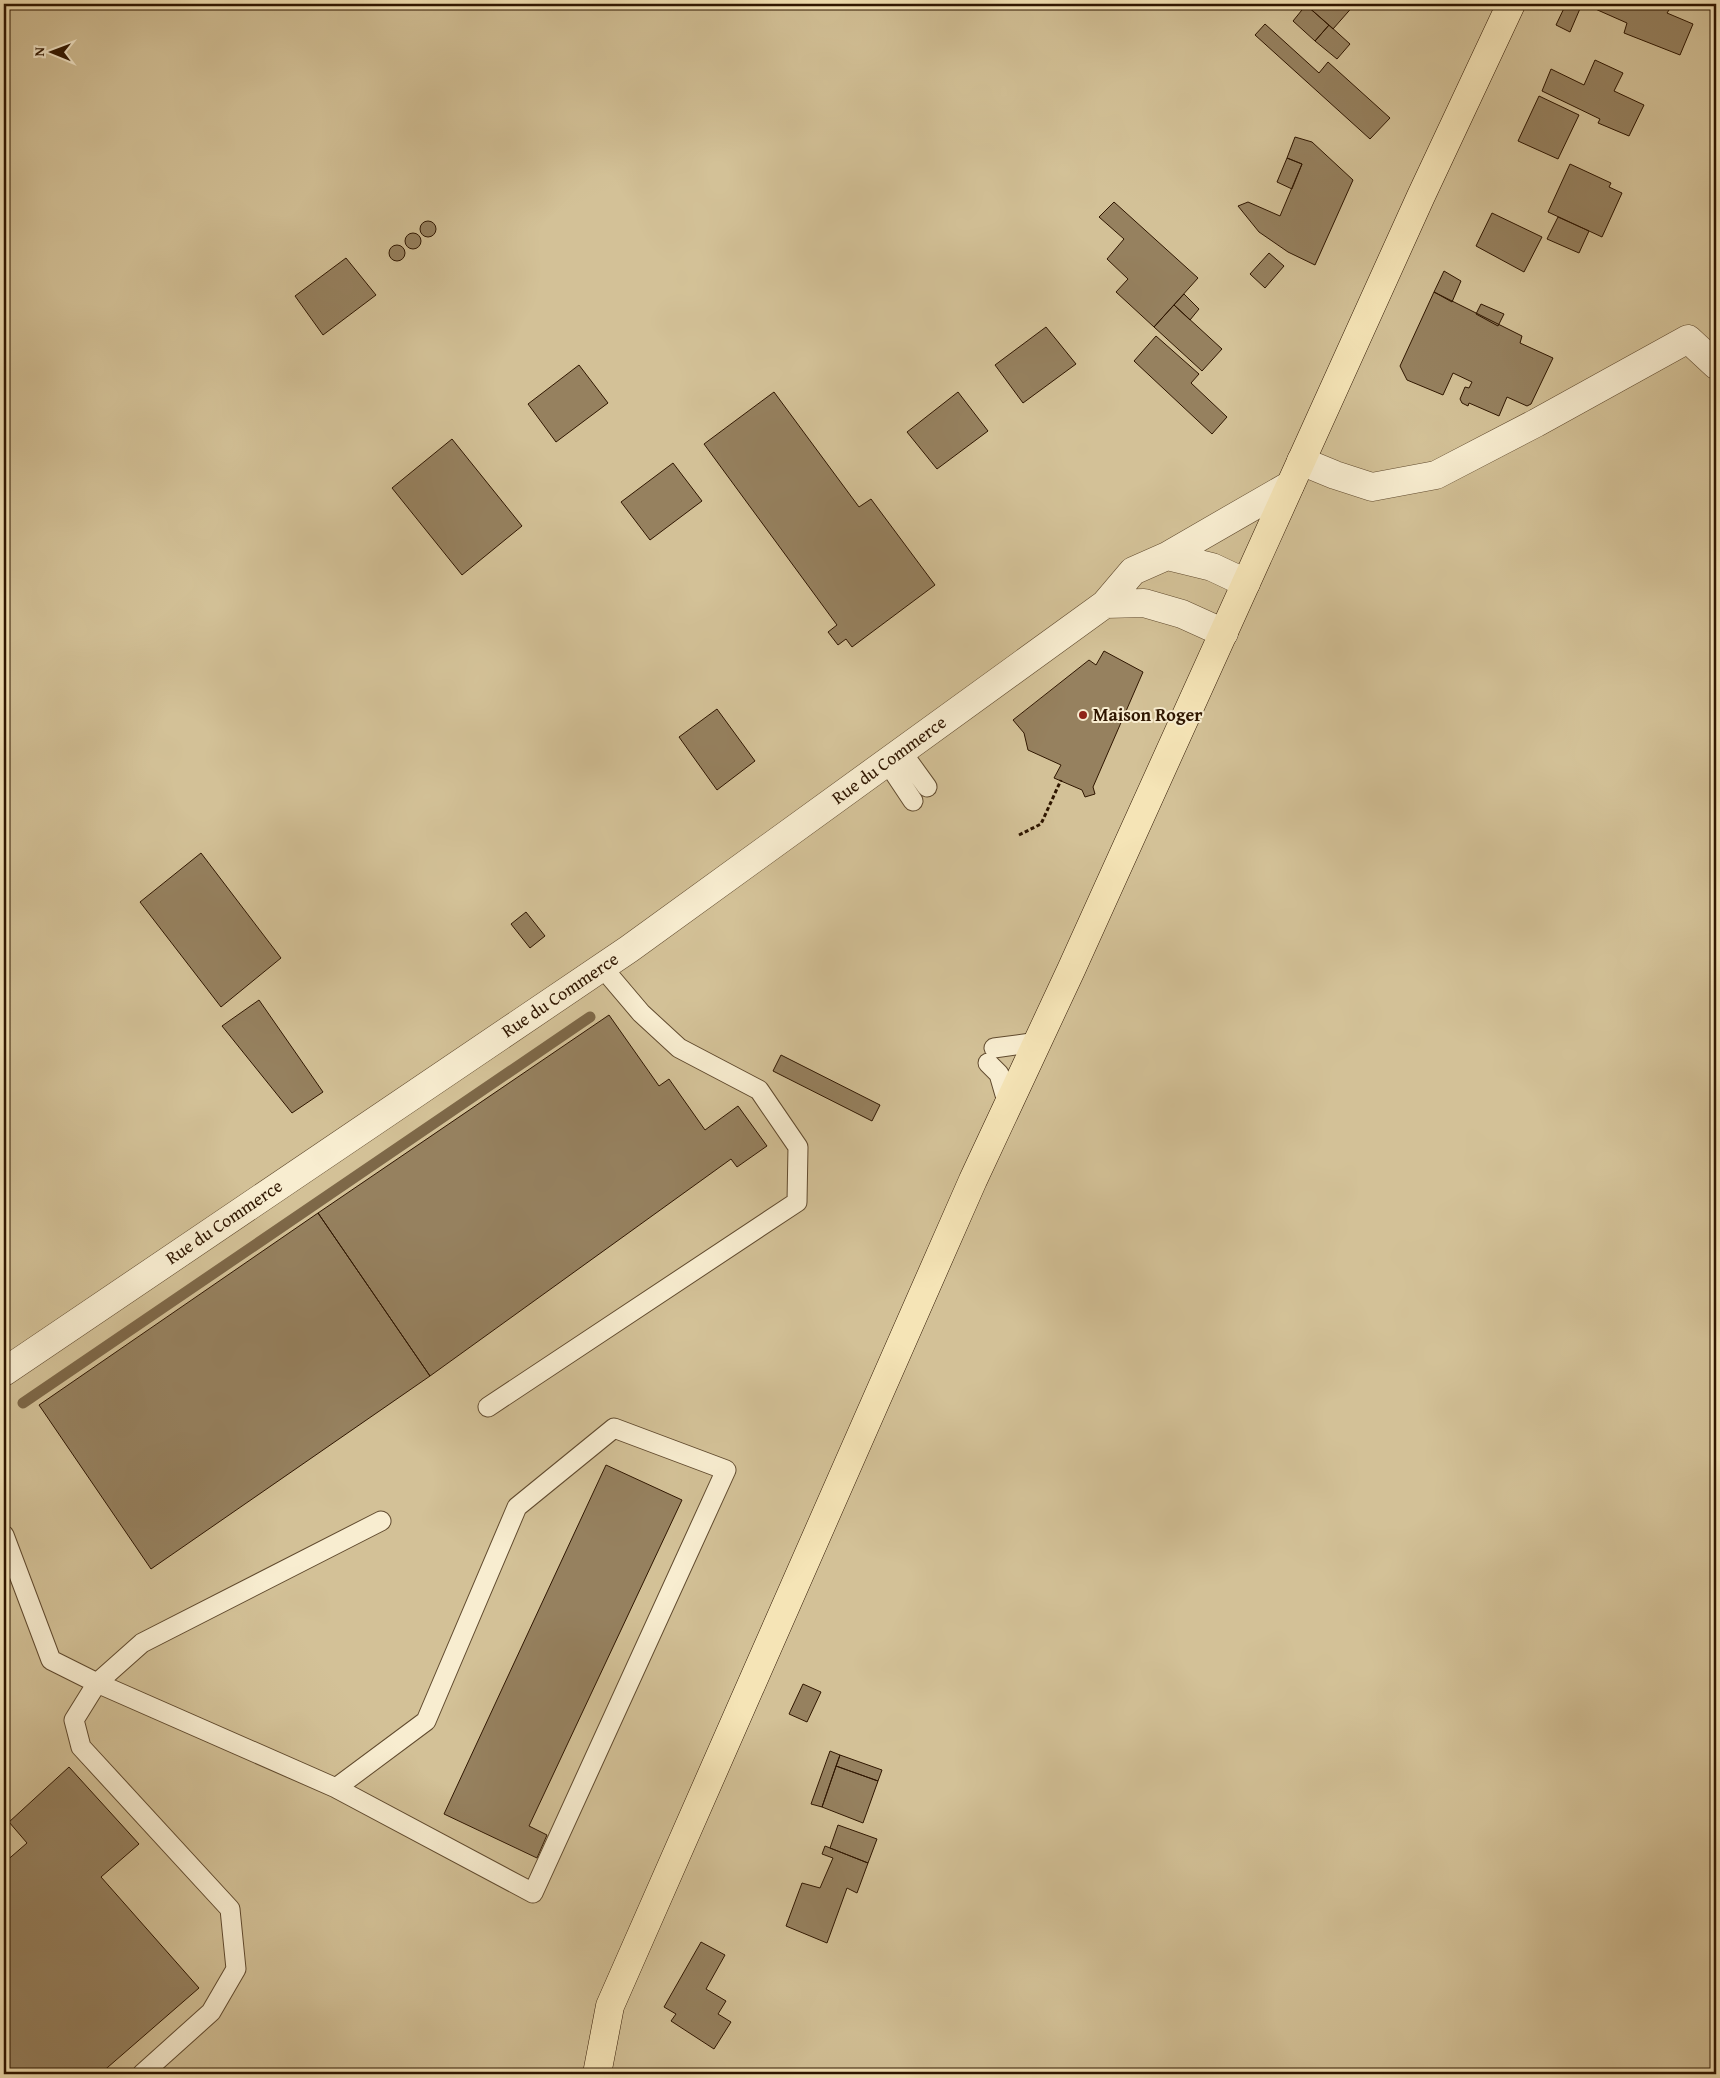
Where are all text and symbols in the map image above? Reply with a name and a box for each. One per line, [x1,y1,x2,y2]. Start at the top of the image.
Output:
north arrow [28,28,78,78]
text: N [29,46,49,57]
place label: Maison Roger [1093,701,1203,728]
street label: Rue du Commerce [826,709,952,811]
marker: Maison Roger [1077,709,1089,721]
street label: Rue du Commerce [496,945,624,1044]
street label: Rue du Commerce [160,1172,288,1271]

